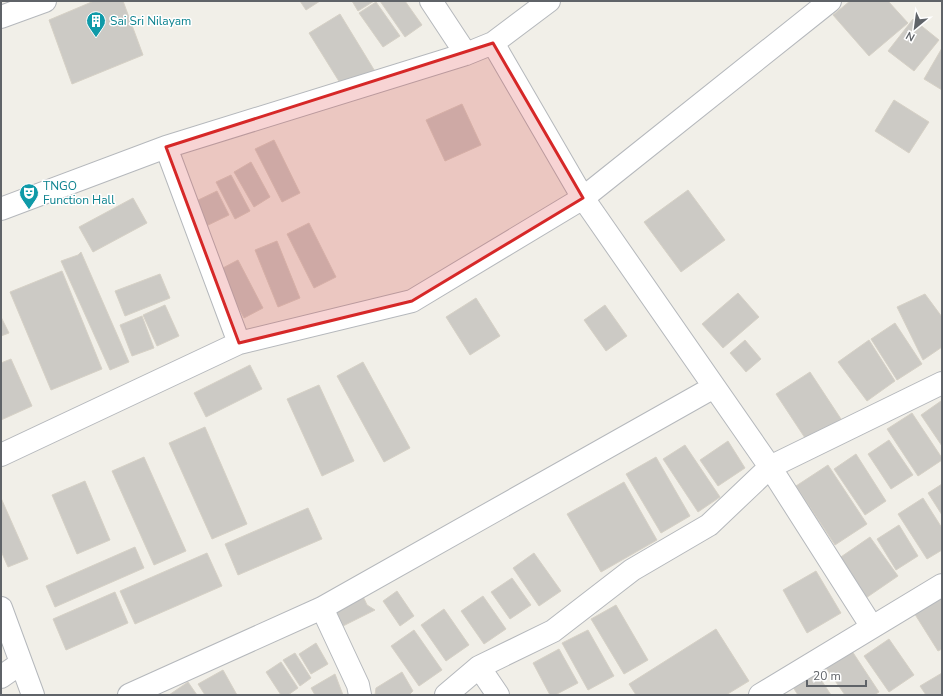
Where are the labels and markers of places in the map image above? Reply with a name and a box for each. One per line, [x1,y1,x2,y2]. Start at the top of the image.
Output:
building icon: Sai Sri Nilayam [85,10,107,38]
place label: Sai Sri Nilayam [110,13,191,29]
place label: TNGO Function Hall [43,178,115,208]
theatre icon: TNGO Function Hall [18,182,40,210]

